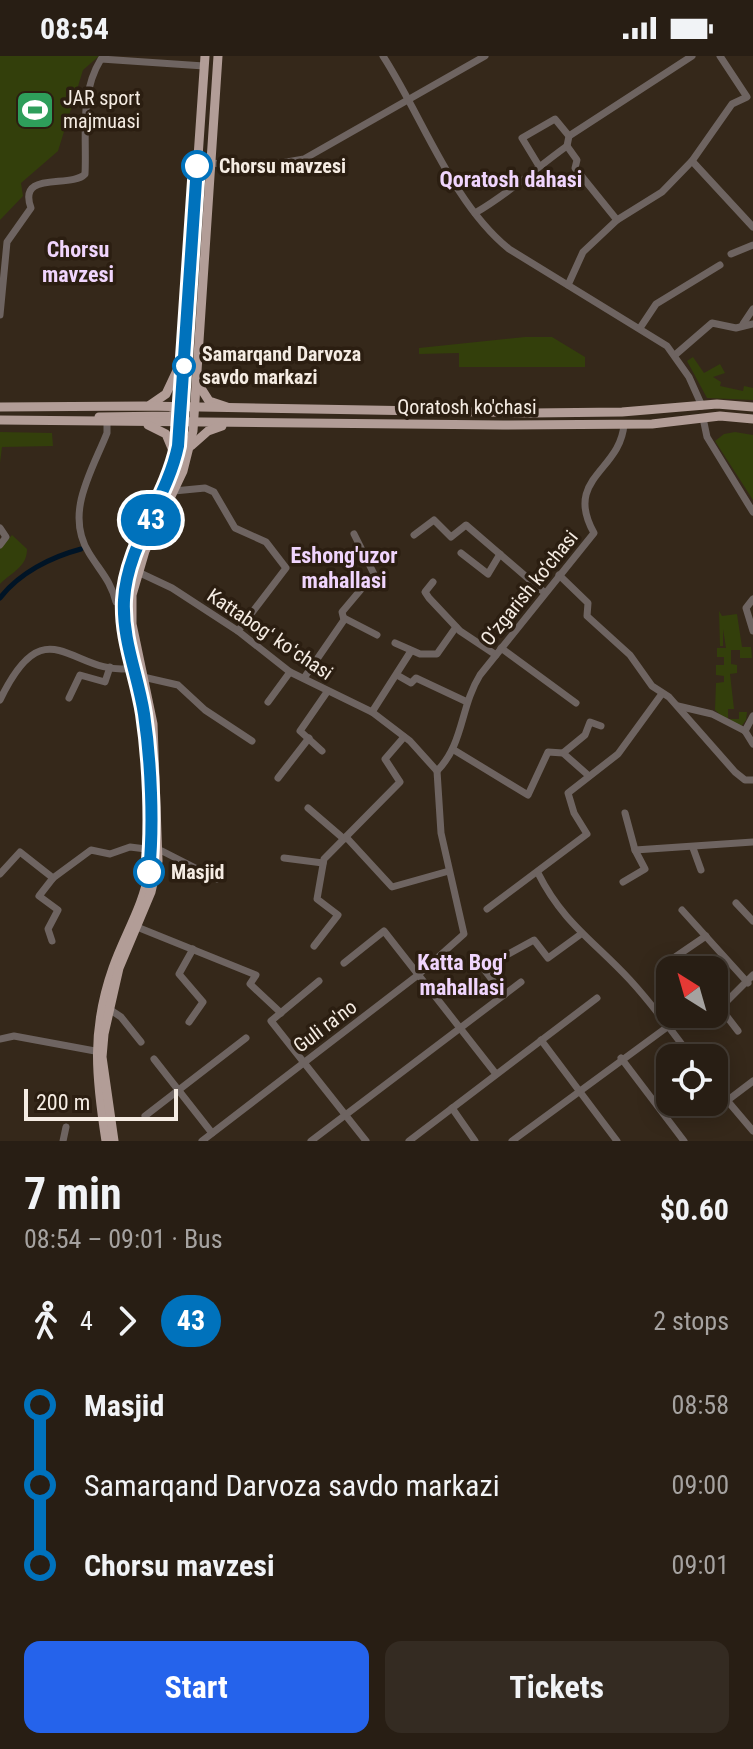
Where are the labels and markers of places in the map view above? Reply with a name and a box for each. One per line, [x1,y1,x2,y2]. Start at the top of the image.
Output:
place label: JAR sport majmuasi [63,86,141,133]
sports icon: JAR sport majmuasi [14,89,56,131]
marker: Chorsu mavzesi [182,151,212,181]
place label: Chorsu mavzesi [219,154,346,178]
place label: Samarqand Darvoza savdo markazi [202,342,361,389]
marker: Samarqand Darvoza savdo markazi [173,355,195,377]
marker: Masjid [134,857,164,887]
place label: Masjid [171,860,225,884]

